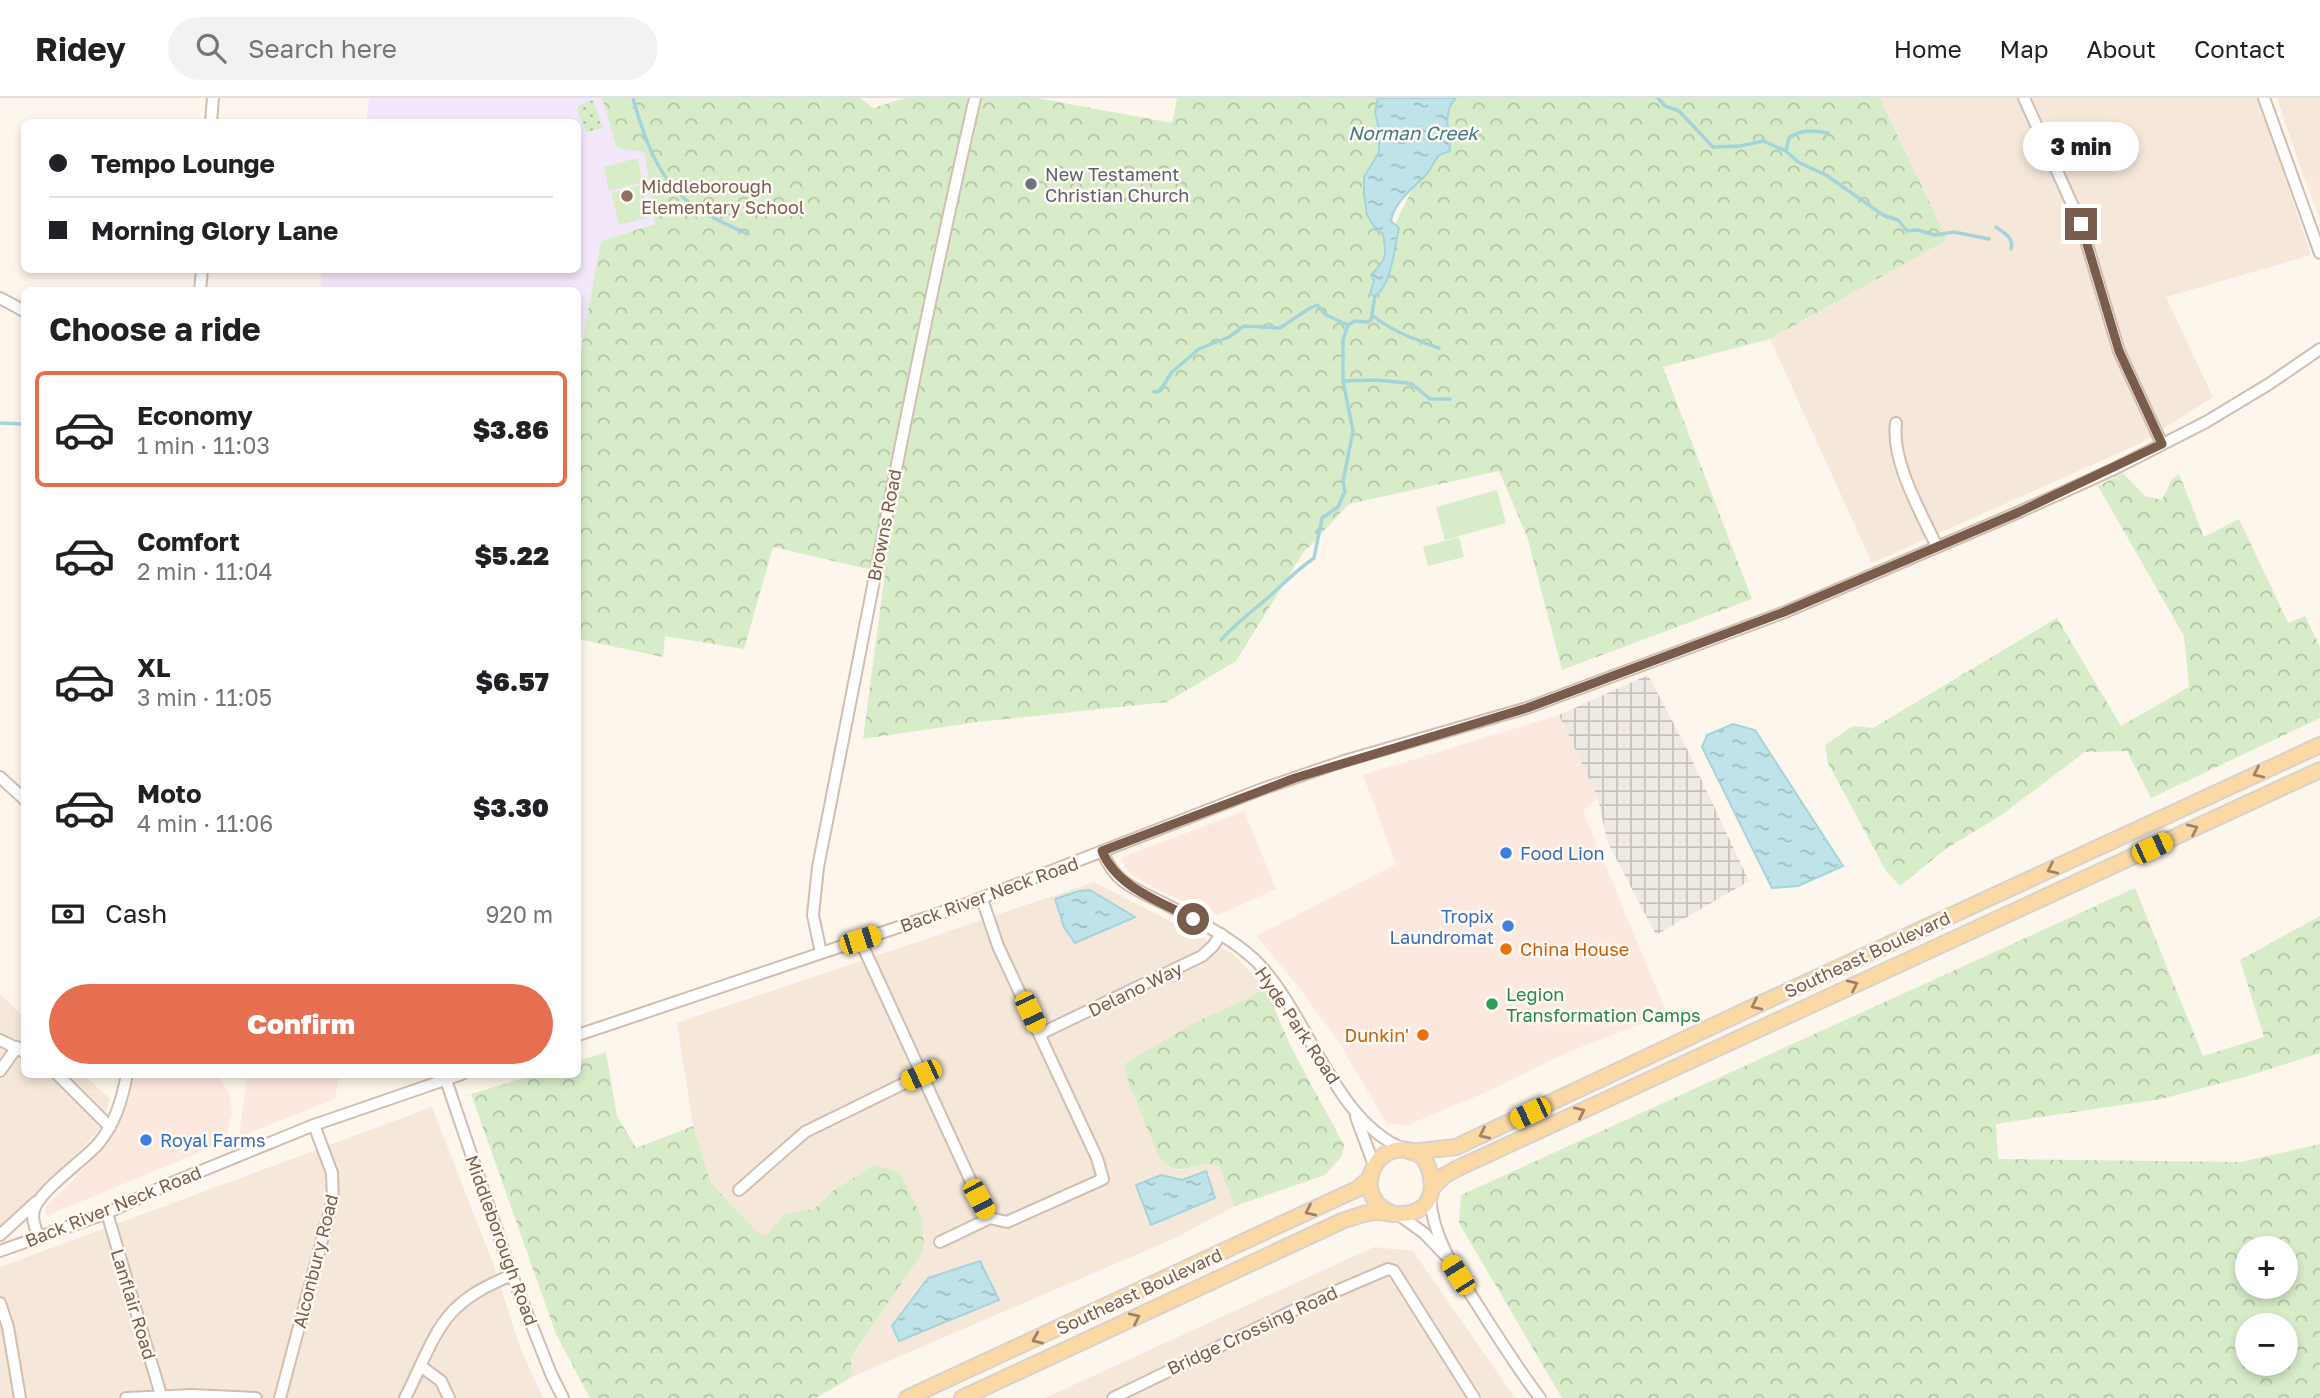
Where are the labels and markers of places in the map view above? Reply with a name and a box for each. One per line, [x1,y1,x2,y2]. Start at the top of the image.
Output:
place label: New Testament Christian Church [1045,163,1189,206]
place label: Middleborough Elementary School [641,175,805,218]
marker: New Testament Christian Church [1023,176,1039,192]
marker: Middleborough Elementary School [619,188,635,204]
place label: Food Lion [1520,842,1605,864]
marker: Food Lion [1498,845,1514,861]
place label: Tropix Laundromat [1390,905,1494,948]
marker: Tropix Laundromat [1500,918,1516,934]
place label: China House [1520,938,1629,960]
marker: China House [1498,941,1514,957]
place label: Legion Transformation Camps [1506,983,1701,1026]
marker: Legion Transformation Camps [1484,996,1500,1012]
place label: Dunkin' [1345,1024,1409,1046]
marker: Dunkin' [1415,1027,1431,1043]
place label: Royal Farms [160,1129,265,1151]
marker: Royal Farms [138,1132,154,1148]

